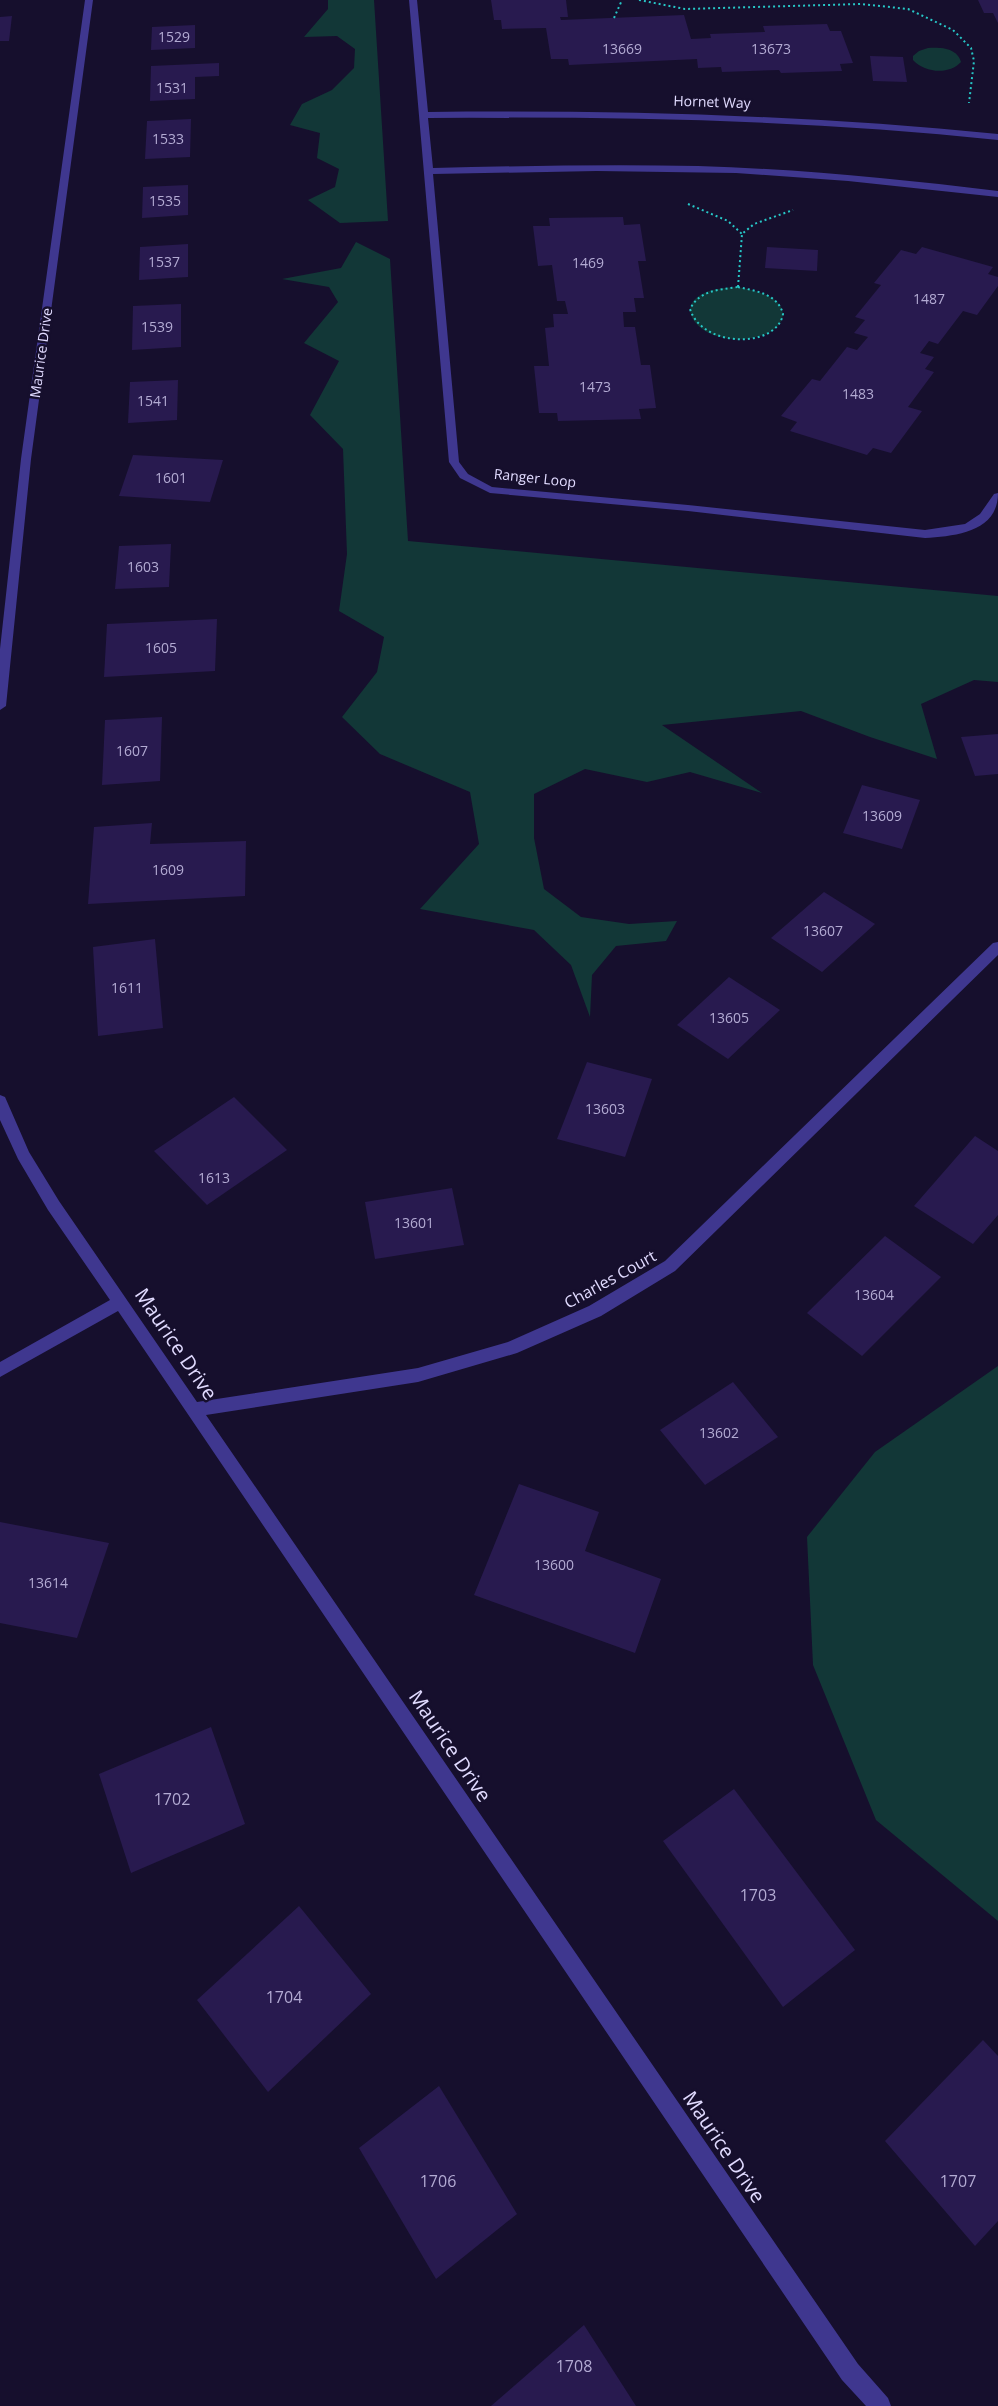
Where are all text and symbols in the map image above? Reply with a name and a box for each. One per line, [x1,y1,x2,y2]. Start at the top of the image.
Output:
house number: 1529 [158,27,190,46]
house number: 13669 [602,39,642,58]
house number: 13673 [751,39,791,58]
house number: 1531 [156,78,188,97]
street label: Hornet Way [673,91,752,112]
house number: 1533 [152,129,184,148]
house number: 1535 [149,191,181,210]
house number: 1537 [148,252,180,271]
house number: 1469 [572,253,604,272]
house number: 1487 [913,289,945,308]
street label: Maurice Drive [25,307,56,399]
house number: 1539 [141,317,173,336]
house number: 1473 [579,377,611,396]
house number: 1483 [842,384,874,403]
house number: 1541 [137,391,169,410]
street label: Ranger Loop [493,464,577,491]
house number: 1601 [155,468,187,487]
house number: 1603 [127,557,159,576]
house number: 1605 [145,638,177,657]
house number: 1607 [116,741,148,760]
house number: 13609 [862,806,902,825]
house number: 1609 [152,860,184,879]
house number: 13607 [803,921,843,940]
house number: 1611 [111,978,143,997]
house number: 13605 [709,1008,749,1027]
house number: 13603 [585,1099,625,1118]
house number: 1613 [198,1168,230,1187]
house number: 13601 [394,1213,434,1232]
street label: Charles Court [560,1245,660,1313]
street label: Maurice Drive [129,1282,224,1405]
house number: 13604 [854,1285,894,1304]
house number: 13602 [699,1423,739,1442]
house number: 13600 [534,1555,574,1574]
house number: 13614 [28,1573,68,1592]
street label: Maurice Drive [403,1684,498,1807]
house number: 1702 [154,1788,190,1810]
house number: 1703 [740,1884,776,1906]
house number: 1704 [266,1986,302,2008]
street label: Maurice Drive [677,2085,772,2208]
house number: 1706 [420,2170,456,2192]
house number: 1707 [940,2170,976,2192]
house number: 1708 [556,2355,592,2377]

